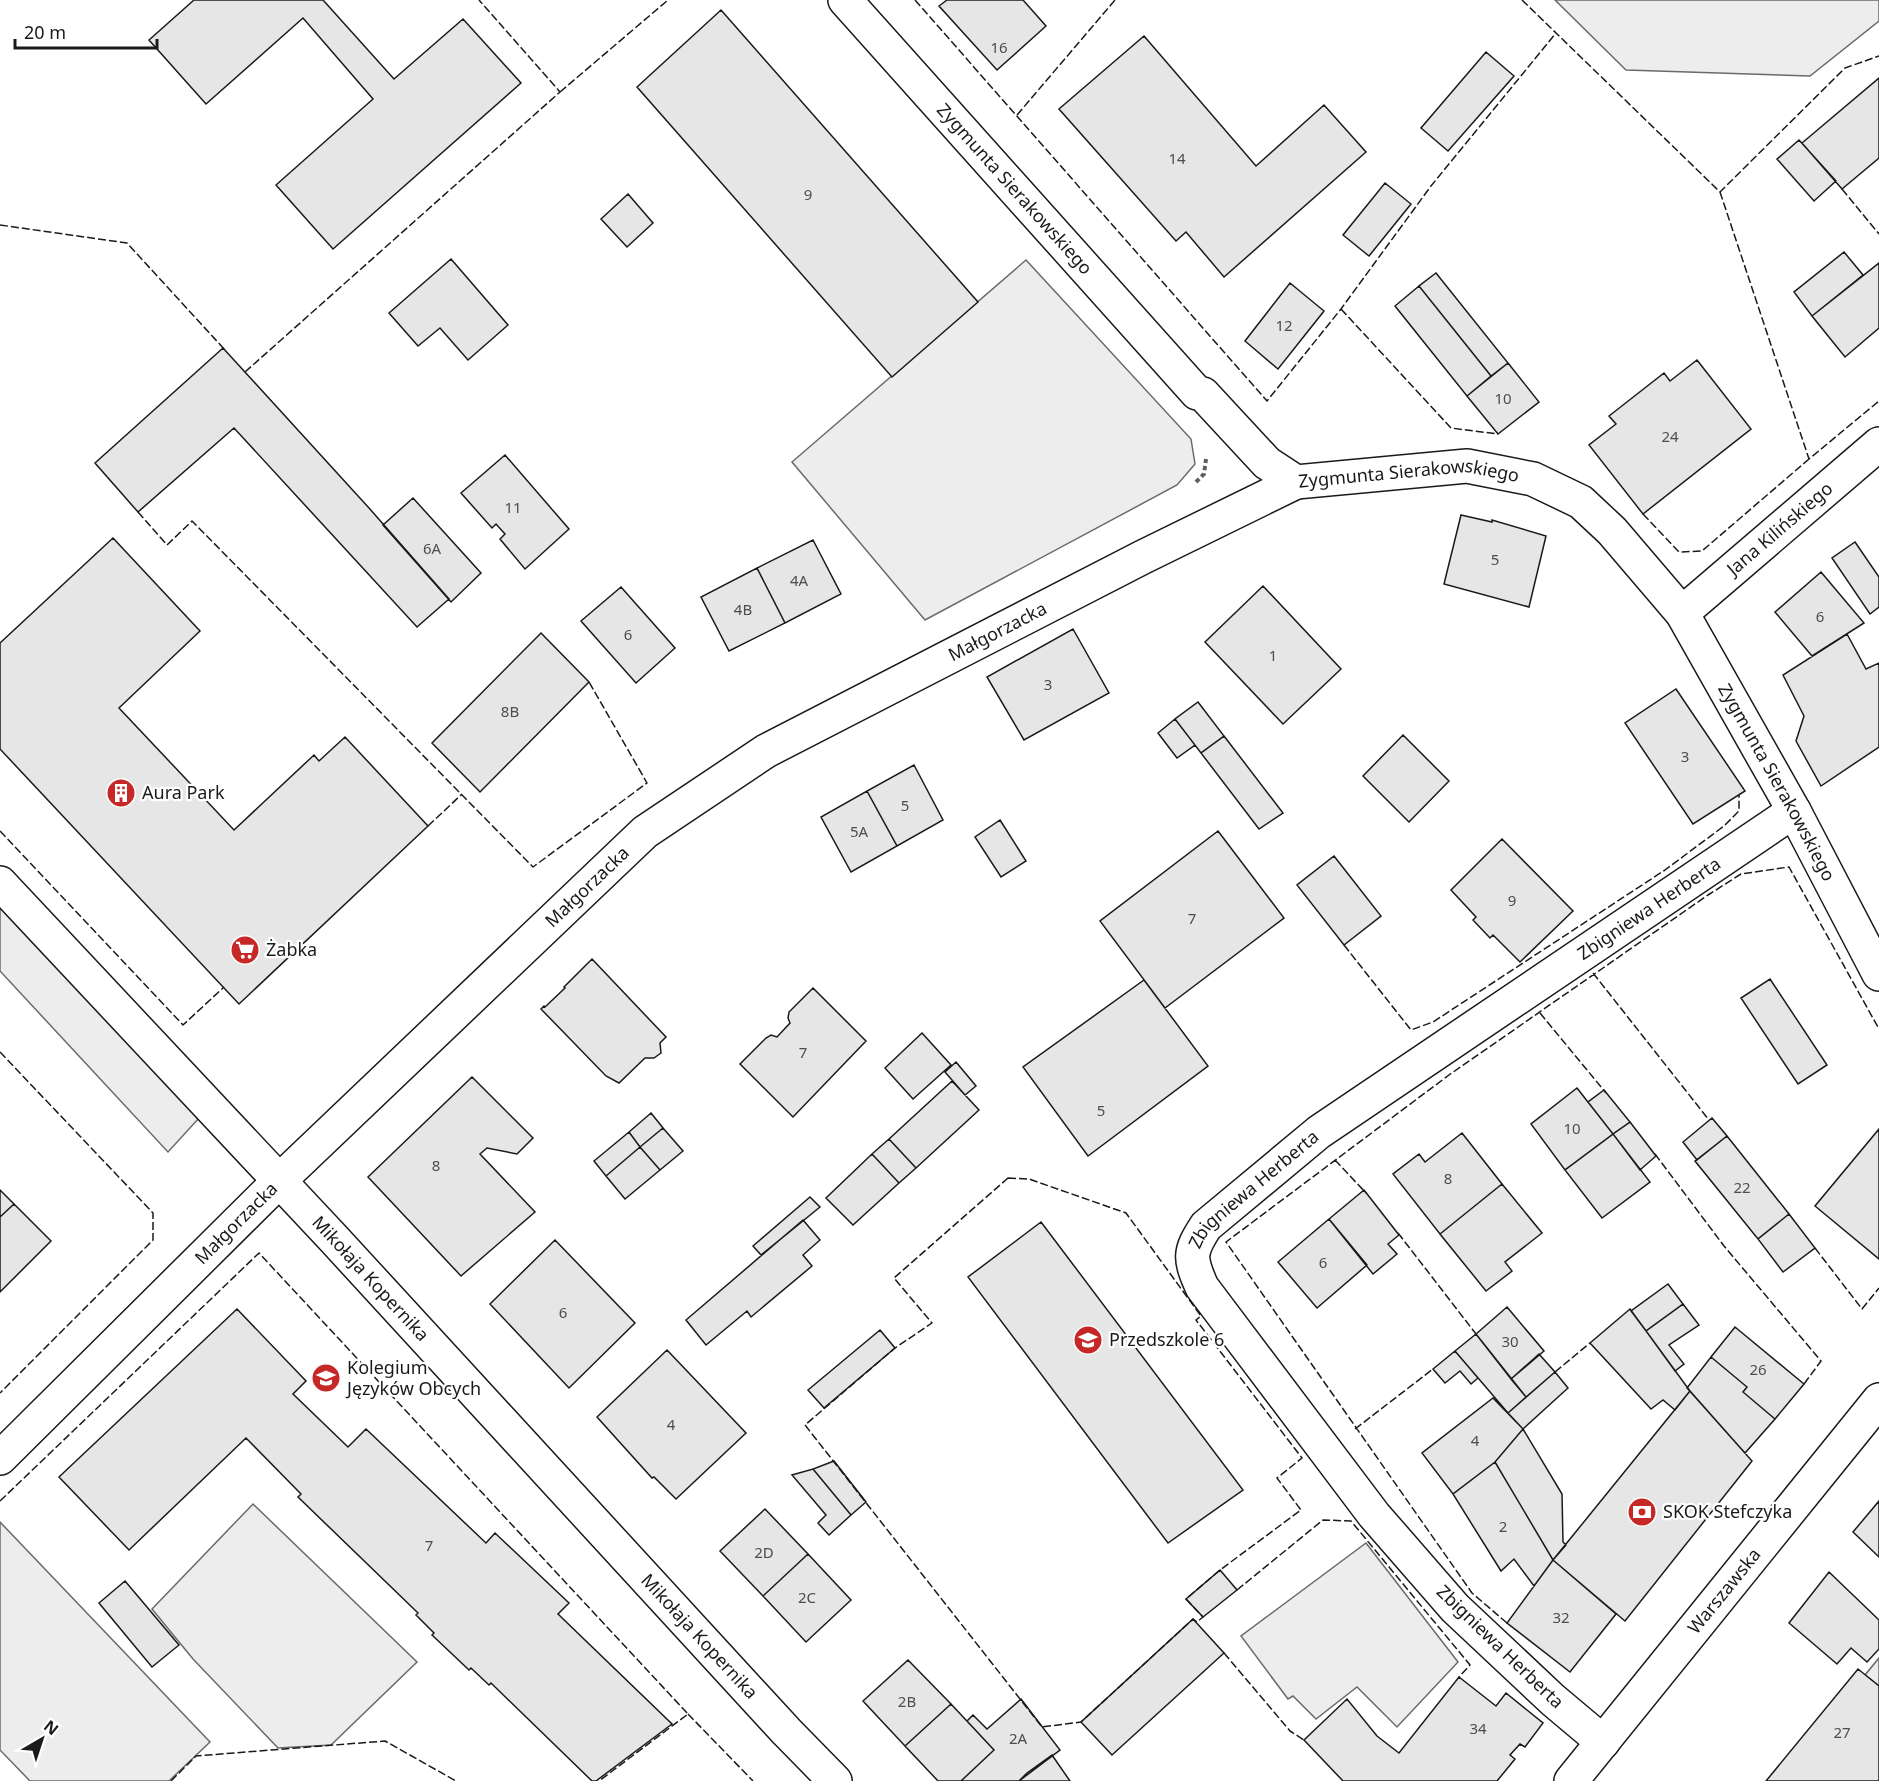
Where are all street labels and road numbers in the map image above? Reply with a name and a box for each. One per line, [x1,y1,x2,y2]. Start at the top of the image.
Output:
street label: Zygmunta Sierakowskiego [932,98,1098,279]
street label: Zygmunta Sierakowskiego [1297,453,1521,493]
street label: Jana Kilińskiego [1720,476,1837,582]
street label: Małgorzacka [944,596,1050,666]
street label: Zygmunta Sierakowskiego [1713,679,1841,885]
street label: Małgorzacka [539,841,634,932]
street label: Zbigniewa Herberta [1572,851,1725,965]
street label: Zbigniewa Herberta [1182,1124,1323,1252]
street label: Małgorzacka [189,1176,282,1269]
street label: Mikołaja Kopernika [307,1210,435,1346]
street label: Warszawska [1682,1543,1766,1638]
street label: Mikołaja Kopernika [636,1568,764,1704]
street label: Zbigniewa Herberta [1432,1579,1569,1713]

